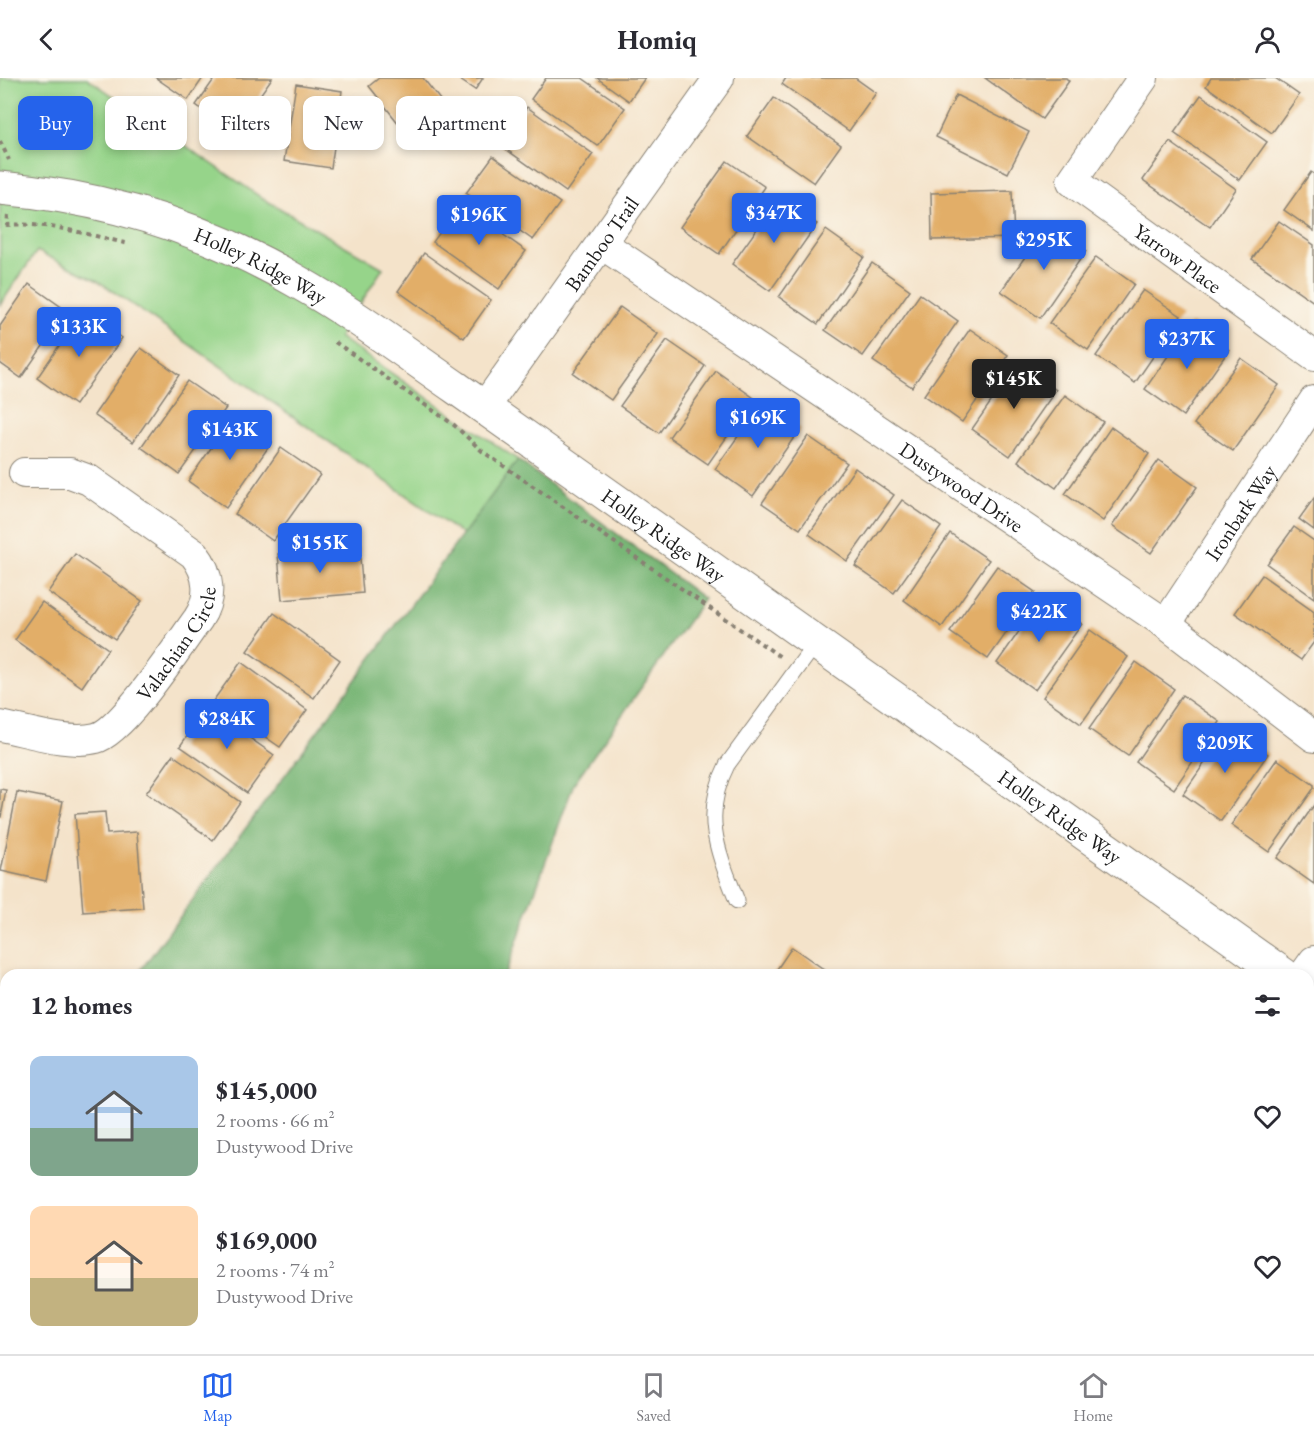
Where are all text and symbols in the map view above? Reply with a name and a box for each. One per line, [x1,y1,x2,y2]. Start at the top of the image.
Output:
text: Homiq [617,22,697,57]
icon: back [30,23,63,56]
icon: person [1251,23,1284,56]
chip: Buy [18,96,93,150]
chip: Rent [105,96,187,150]
chip: Filters [199,96,291,150]
chip: New [303,96,384,150]
chip: Apartment [396,96,527,150]
street label: Bamboo Trail [558,191,644,296]
pin: $347K [732,193,816,244]
pin: $196K [437,195,521,246]
text: $347K [746,199,802,225]
text: $196K [451,201,507,227]
street label: Yarrow Place [1129,217,1228,299]
street label: Holley Ridge Way [190,220,333,310]
pin: $295K [1002,220,1086,271]
text: $295K [1016,226,1072,252]
pin: $133K [37,307,121,358]
text: $133K [51,313,107,339]
pin: $237K [1145,319,1229,370]
text: $237K [1159,325,1215,351]
pin: $145K [972,359,1056,410]
text: $145K [986,365,1042,391]
pin: $169K [716,398,800,449]
text: $169K [730,404,786,430]
pin: $143K [188,410,272,461]
text: $143K [202,416,258,442]
street label: Dustywood Drive [895,435,1029,538]
street label: Ironbark Way [1198,458,1282,566]
street label: Holley Ridge Way [597,482,732,588]
pin: $155K [278,523,362,574]
text: $155K [292,529,348,555]
street label: Valachian Circle [130,587,221,706]
pin: $422K [997,592,1081,643]
text: $422K [1011,598,1067,624]
pin: $284K [185,699,269,750]
text: $284K [199,705,255,731]
pin: $209K [1183,723,1267,774]
text: $209K [1197,729,1253,755]
street label: Holley Ridge Way [993,763,1128,870]
text: 12 homes [30,988,132,1022]
icon: filters [1251,989,1284,1022]
text: $145,000 [216,1073,317,1107]
icon: home [78,1080,150,1152]
icon: heart [1251,1100,1284,1133]
text: 2 rooms · 66 m² [216,1107,335,1133]
text: Dustywood Drive [216,1133,353,1159]
text: $169,000 [216,1223,317,1257]
icon: home [78,1230,150,1302]
icon: heart [1251,1250,1284,1283]
text: 2 rooms · 74 m² [216,1257,335,1283]
text: Dustywood Drive [216,1283,353,1309]
tab: Map [201,1369,234,1426]
tab: Saved [637,1369,671,1426]
tab: Home [1073,1369,1113,1426]

